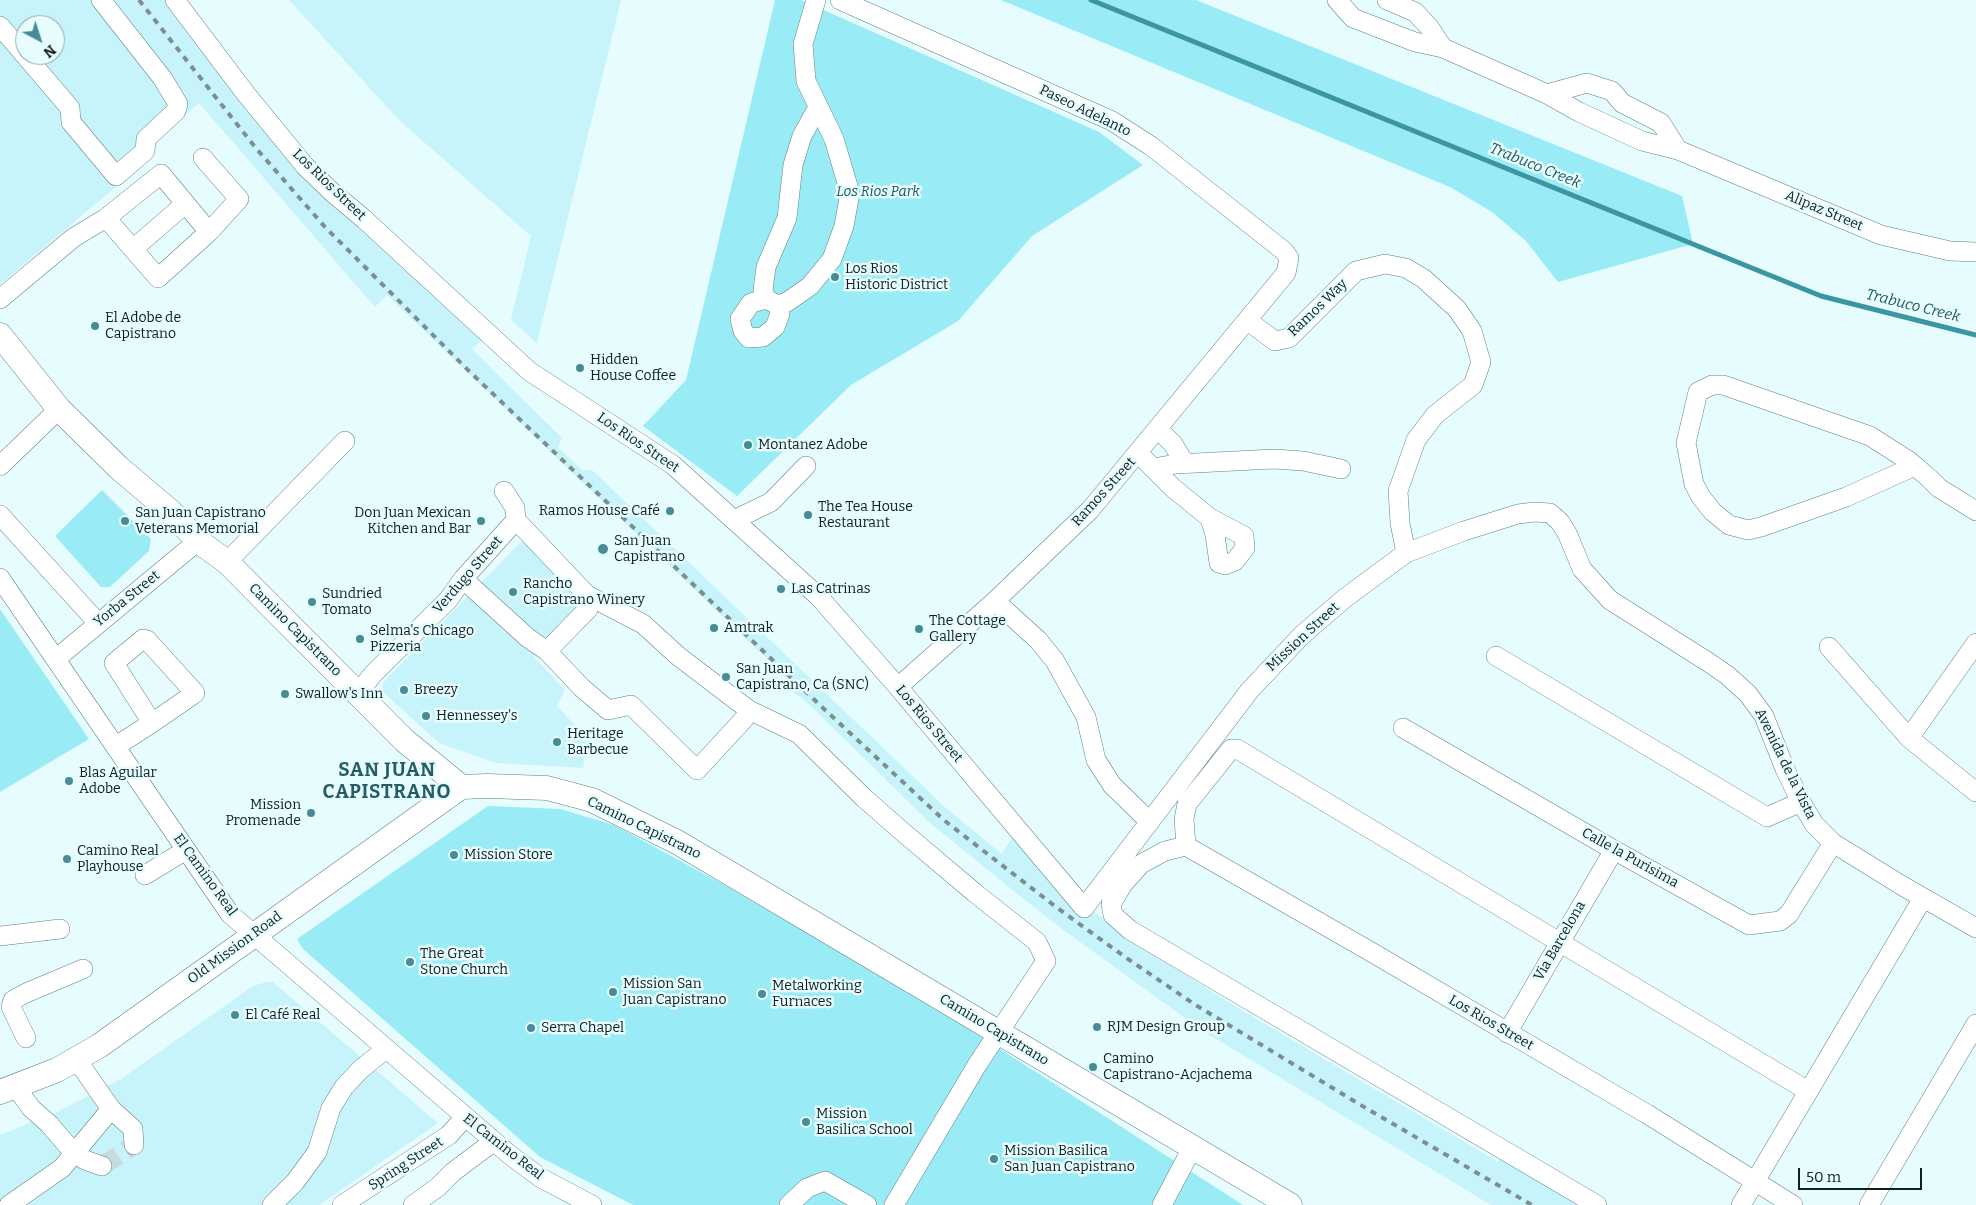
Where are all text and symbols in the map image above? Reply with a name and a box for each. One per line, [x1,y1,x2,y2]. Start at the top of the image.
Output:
north arrow [15,15,65,65]
text: N [40,41,59,61]
street label: Paseo Adelanto [1036,82,1134,140]
water label: Trabuco Creek [1487,140,1583,192]
street label: Los Rios Street [289,146,369,224]
park label: Los Rios Park [836,184,920,200]
street label: Alipaz Street [1783,187,1865,235]
place label: Los Rios Historic District [845,261,948,294]
marker: Los Rios Historic District [829,271,841,283]
street label: Ramos Way [1285,276,1351,340]
water label: Trabuco Creek [1864,286,1962,326]
place label: El Adobe de Capistrano [105,310,181,342]
marker: El Adobe de Capistrano [89,320,101,332]
place label: Hidden House Coffee [590,352,676,384]
marker: Hidden House Coffee [574,362,586,374]
street label: Los Rios Street [594,409,682,477]
place label: Montanez Adobe [758,437,868,453]
marker: Montanez Adobe [742,439,754,451]
street label: Ramos Street [1069,454,1139,530]
place label: The Tea House Restaurant [818,499,913,532]
place label: Ramos House Café [539,503,660,519]
place label: San Juan Capistrano Veterans Memorial [135,505,266,538]
place label: Don Juan Mexican Kitchen and Bar [354,505,471,538]
marker: Ramos House Café [664,505,676,517]
marker: The Tea House Restaurant [802,509,814,521]
marker: San Juan Capistrano Veterans Memorial [119,515,131,527]
marker: Don Juan Mexican Kitchen and Bar [475,515,487,527]
street label: Verdugo Street [430,533,506,617]
place label: San Juan Capistrano [614,533,685,566]
marker: San Juan Capistrano [596,542,610,556]
street label: Yorba Street [91,567,163,631]
place label: Rancho Capistrano Winery [523,576,645,608]
street label: Camino Capistrano [245,580,345,680]
place label: Las Catrinas [791,581,871,597]
marker: Las Catrinas [775,583,787,595]
place label: Sundried Tomato [322,586,382,618]
marker: Rancho Capistrano Winery [507,586,519,598]
marker: Sundried Tomato [306,596,318,608]
street label: Mission Street [1263,599,1343,675]
place label: The Cottage Gallery [929,613,1006,646]
place label: Amtrak [724,620,773,636]
marker: Amtrak [708,622,720,634]
place label: Selma's Chicago Pizzeria [370,623,474,656]
marker: The Cottage Gallery [913,623,925,635]
marker: Selma's Chicago Pizzeria [354,633,366,645]
place label: San Juan Capistrano, Ca (SNC) [736,661,869,694]
marker: San Juan Capistrano, Ca (SNC) [720,671,732,683]
place label: Breezy [414,682,458,698]
street label: Los Rios Street [892,682,966,766]
marker: Breezy [398,684,410,696]
place label: Swallow's Inn [295,686,383,702]
marker: Swallow's Inn [279,688,291,700]
street label: Avenida de la Vista [1751,706,1819,822]
place label: Hennessey's [436,708,517,724]
marker: Hennessey's [420,710,432,722]
place label: Heritage Barbecue [567,726,628,759]
marker: Heritage Barbecue [551,736,563,748]
district label: SAN JUAN CAPISTRANO [321,760,453,804]
place label: Blas Aguilar Adobe [79,765,157,798]
marker: Blas Aguilar Adobe [63,775,75,787]
street label: Camino Capistrano [584,793,704,863]
place label: Mission Promenade [225,797,301,830]
marker: Mission Promenade [305,807,317,819]
street label: Calle la Purisima [1579,824,1681,892]
street label: El Camino Real [170,831,240,919]
place label: Camino Real Playhouse [77,843,159,876]
place label: Mission Store [464,847,553,863]
marker: Mission Store [448,849,460,861]
marker: Camino Real Playhouse [61,853,73,865]
street label: Via Barcelona [1530,898,1590,984]
street label: Old Mission Road [185,908,285,988]
place label: The Great Stone Church [420,946,508,979]
marker: The Great Stone Church [404,956,416,968]
place label: Mission San Juan Capistrano [623,976,726,1009]
place label: Metalworking Furnaces [772,978,862,1010]
marker: Mission San Juan Capistrano [607,986,619,998]
marker: Metalworking Furnaces [756,988,768,1000]
street label: Camino Capistrano [936,991,1052,1069]
street label: Los Rios Street [1446,992,1536,1054]
place label: El Café Real [245,1007,320,1023]
marker: El Café Real [229,1009,241,1021]
place label: RJM Design Group [1107,1019,1225,1035]
place label: Serra Chapel [541,1020,624,1036]
marker: RJM Design Group [1091,1021,1103,1033]
marker: Serra Chapel [525,1022,537,1034]
place label: Camino Capistrano-Acjachema [1103,1051,1252,1084]
marker: Camino Capistrano-Acjachema [1087,1061,1099,1073]
place label: Mission Basilica School [816,1106,913,1138]
street label: El Camino Real [459,1110,547,1184]
marker: Mission Basilica School [800,1116,812,1128]
street label: Spring Street [366,1134,446,1194]
place label: Mission Basilica San Juan Capistrano [1004,1143,1135,1176]
marker: Mission Basilica San Juan Capistrano [988,1153,1000,1165]
scale bar [1801,1158,1925,1190]
text: 50 m [1806,1168,1841,1186]

